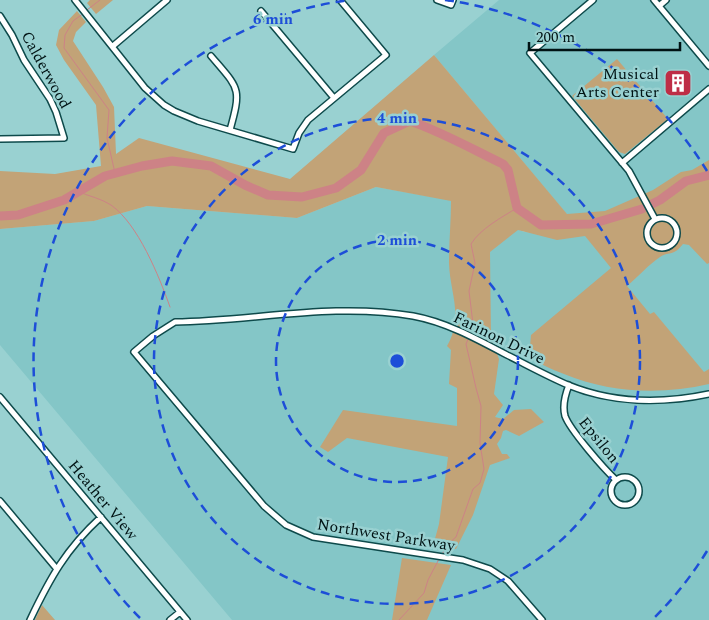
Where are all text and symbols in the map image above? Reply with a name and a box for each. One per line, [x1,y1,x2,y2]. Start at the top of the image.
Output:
text: 6 min [253,8,293,31]
scale bar [529,20,680,52]
text: 200 m [536,26,575,49]
street label: Calderwood [15,27,77,113]
place label: Musical Arts Center [576,62,659,104]
building icon: Musical Arts Center [663,68,693,98]
text: 4 min [377,107,417,130]
text: 2 min [377,229,417,252]
street label: Farinon Drive [449,305,549,371]
centre of rings [388,352,406,370]
street label: Epsilon [573,411,625,469]
street label: Heather View [62,455,144,546]
street label: Northwest Parkway [315,512,458,558]

